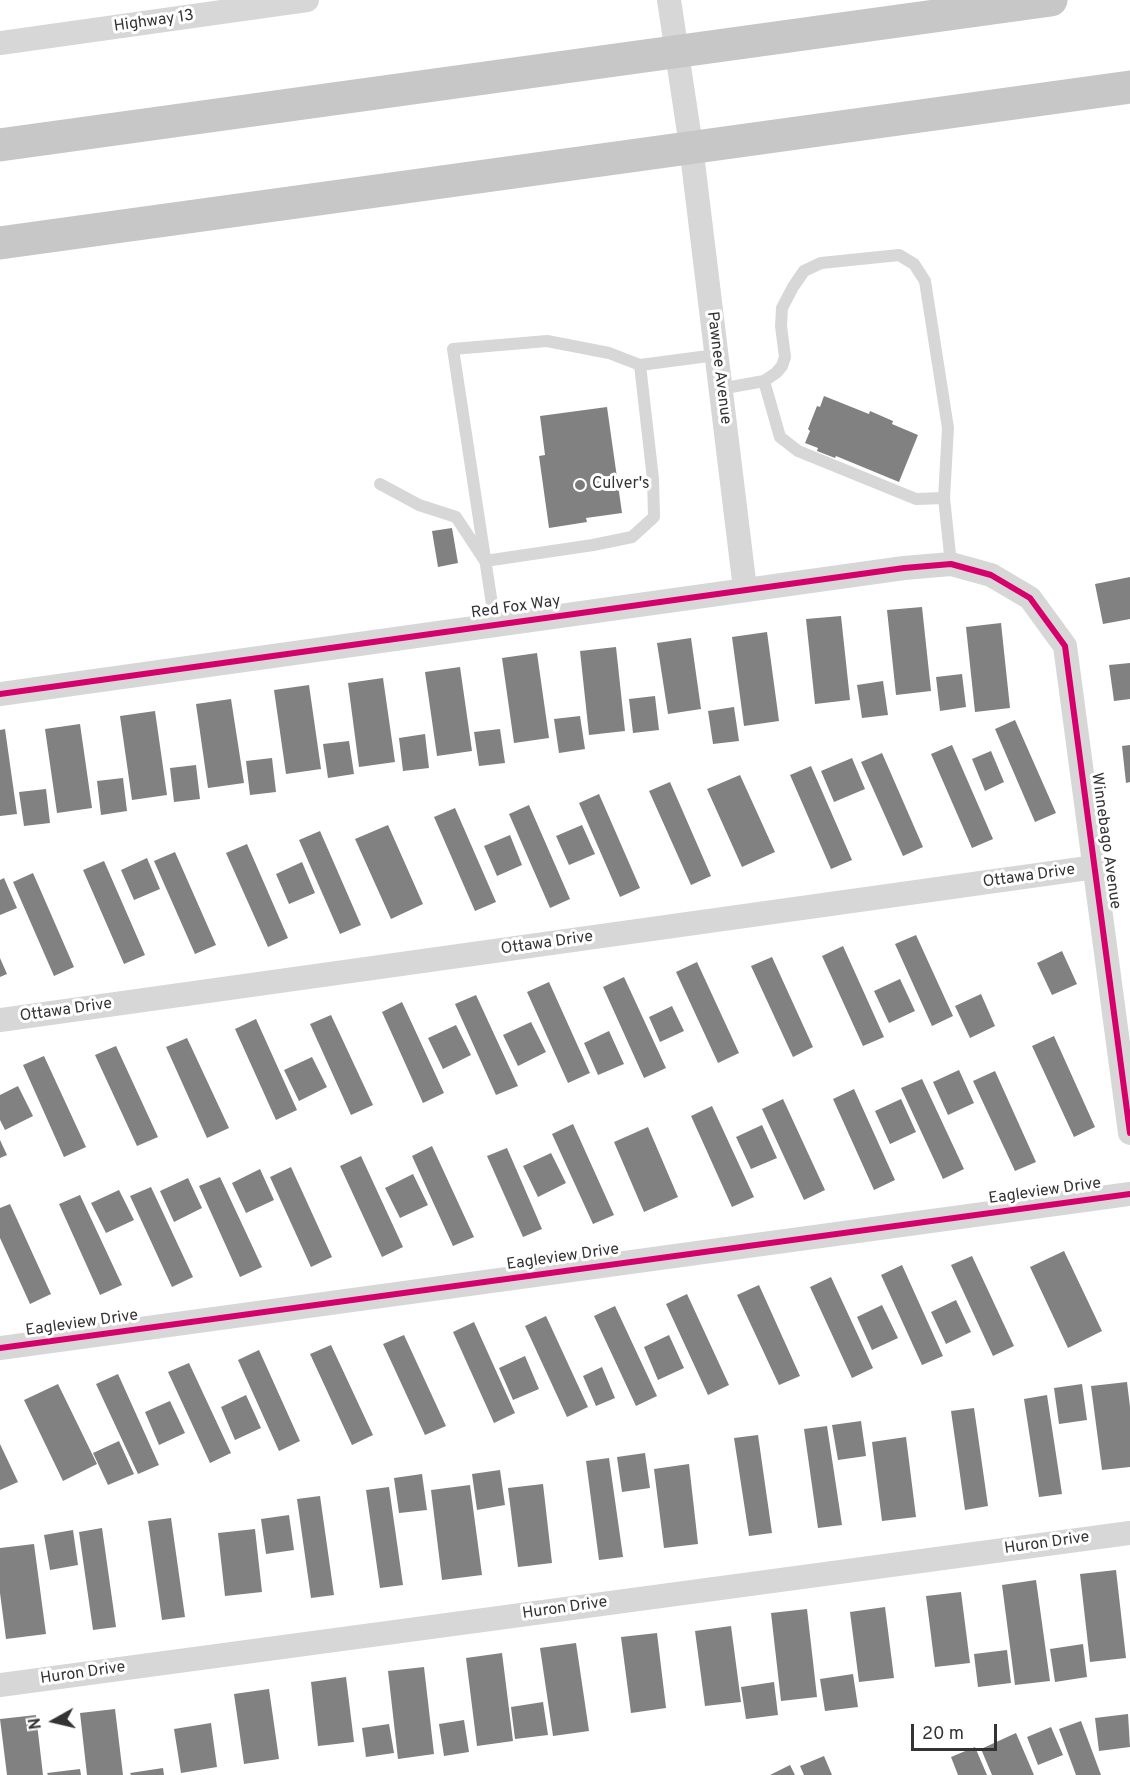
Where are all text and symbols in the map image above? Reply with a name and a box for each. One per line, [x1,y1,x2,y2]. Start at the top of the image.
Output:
street label: Highway 13 [113,7,195,37]
street label: Pawnee Avenue [702,311,734,425]
place label: Culver's [592,475,650,495]
marker: Culver's [573,478,587,492]
street label: Red Fox Way [470,592,562,624]
street label: Winnebago Avenue [1086,772,1124,910]
street label: Ottawa Drive [982,861,1076,893]
street label: Ottawa Drive [500,928,594,960]
street label: Ottawa Drive [19,995,113,1027]
street label: Eagleview Drive [987,1175,1103,1209]
street label: Eagleview Drive [505,1241,621,1275]
street label: Eagleview Drive [24,1307,140,1341]
street label: Huron Drive [1003,1529,1091,1559]
street label: Huron Drive [521,1594,609,1624]
street label: Huron Drive [39,1659,127,1689]
north arrow [24,1691,84,1751]
scale bar [914,1712,1000,1750]
text: N [25,1716,47,1731]
text: 20 m [922,1723,964,1746]

